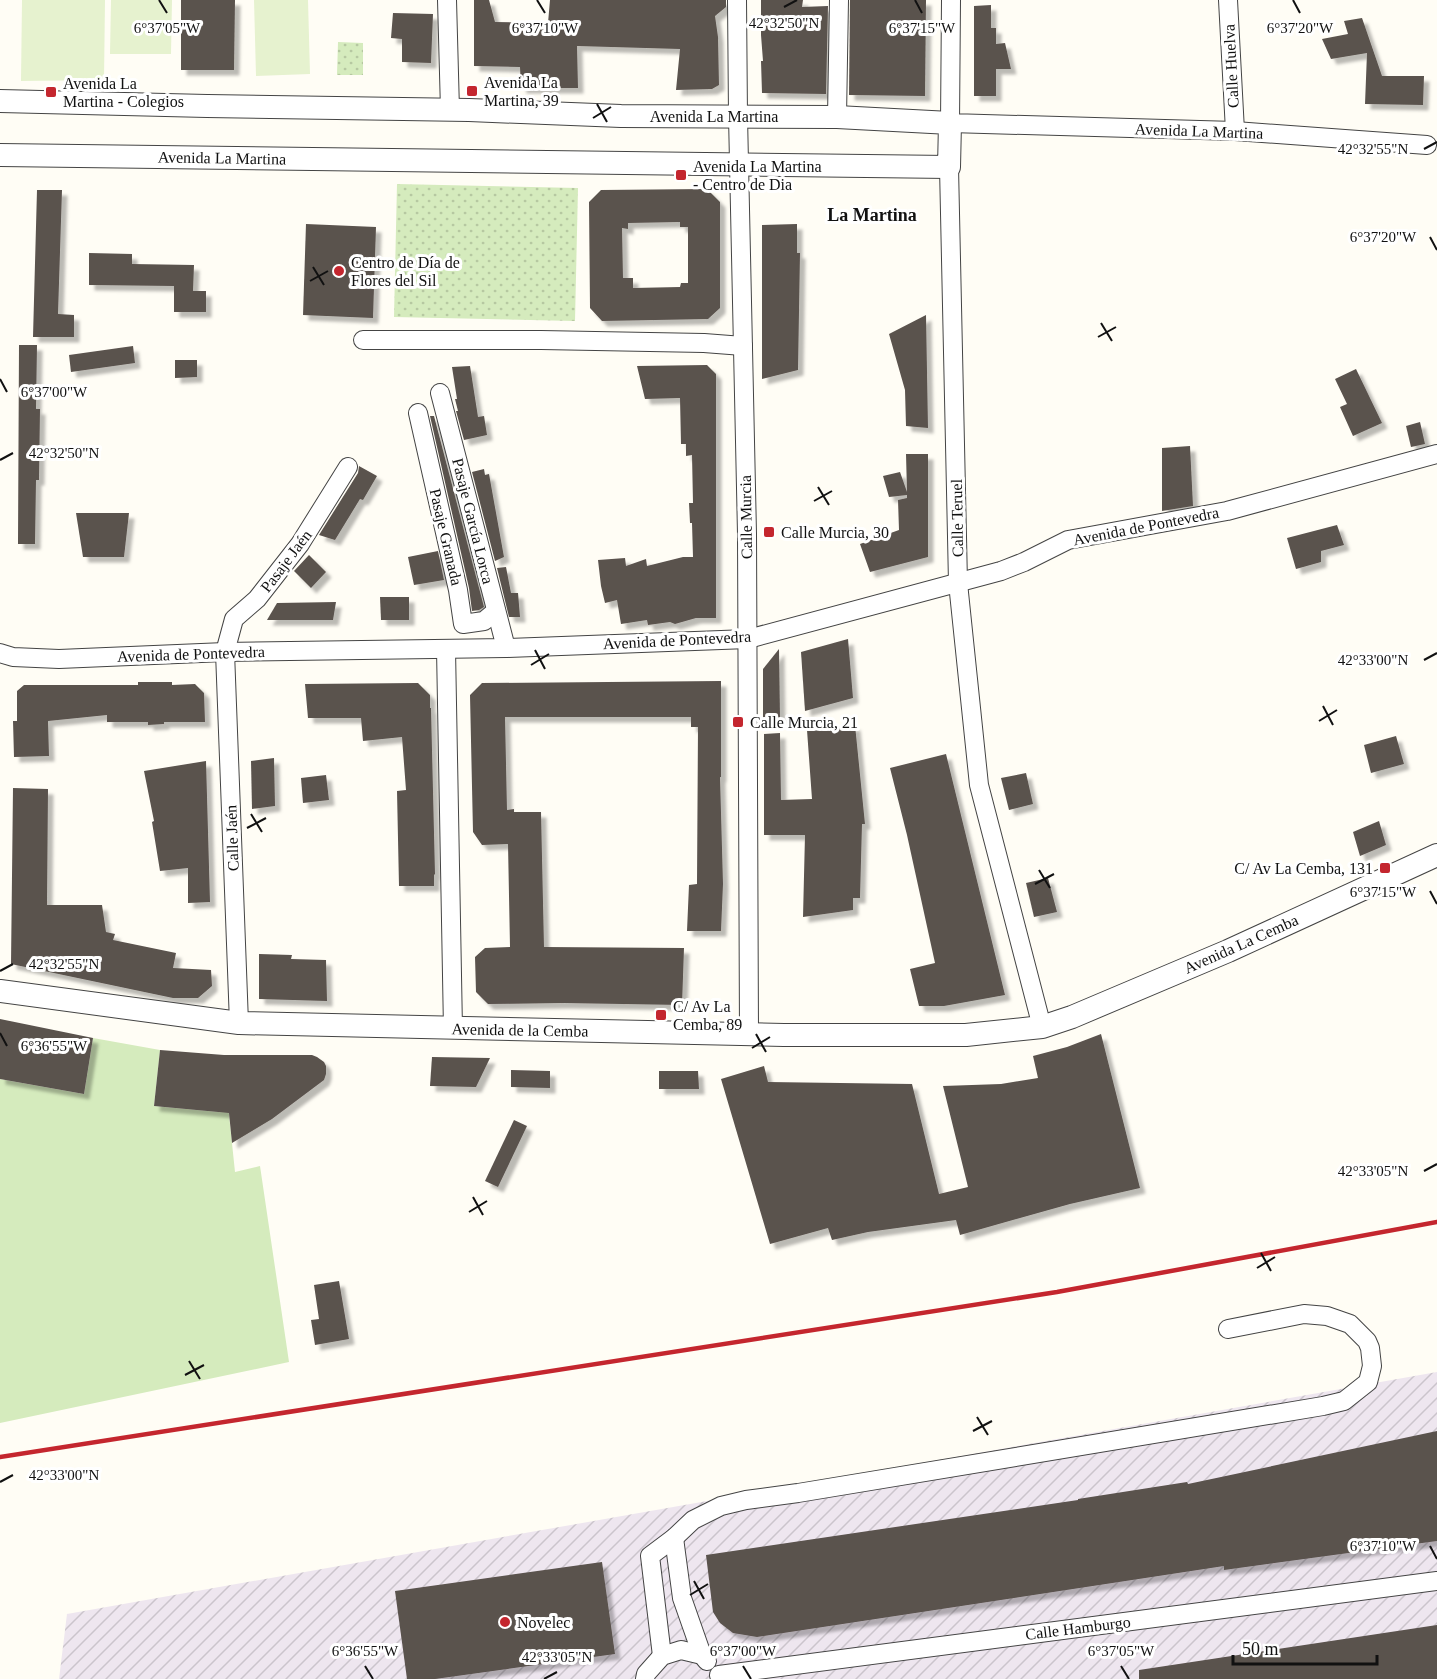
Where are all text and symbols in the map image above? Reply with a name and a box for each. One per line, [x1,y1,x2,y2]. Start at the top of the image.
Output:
text: 42°32'50"N [749,15,819,31]
text: 6°37'05"W [134,20,201,36]
text: 6°37'10"W [512,20,579,36]
text: 6°37'15"W [889,20,956,36]
text: 6°37'20"W [1267,20,1334,36]
street label: Calle Huelva [1220,24,1242,108]
place label: Avenida La Martina, 39 [484,74,559,109]
place label: Avenida La Martina - Colegios [63,75,184,111]
marker: Avenida La Martina, 39 [465,84,479,98]
marker: Avenida La Martina - Colegios [44,85,58,99]
street label: Avenida La Martina [650,108,778,125]
street label: Avenida La Martina [1134,120,1264,142]
text: 42°32'55"N [1338,141,1408,157]
street label: Avenida La Martina [158,148,286,168]
place label: Avenida La Martina - Centro de Dia [693,158,822,193]
marker: Avenida La Martina - Centro de Dia [674,168,688,182]
district label: La Martina [827,205,917,225]
text: 6°37'20"W [1350,229,1417,245]
place label: Centro de Día de Flores del Sil [351,254,460,289]
marker: Centro de Día de Flores del Sil [332,264,346,278]
text: 6°37'00"W [21,384,88,400]
text: 42°32'50"N [29,445,99,461]
street label: Pasaje García Lorca [448,456,497,586]
street label: Calle Murcia [737,475,755,559]
street label: Calle Teruel [948,478,966,557]
street label: Pasaje Granada [426,487,465,587]
street label: Avenida de Pontevedra [1072,504,1220,548]
place label: Calle Murcia, 30 [781,524,889,541]
marker: Calle Murcia, 30 [762,525,776,539]
street label: Pasaje Jaén [257,527,316,596]
street label: Avenida de Pontevedra [603,628,751,652]
street label: Avenida de Pontevedra [117,643,265,665]
text: 42°33'00"N [1338,652,1408,668]
place label: Calle Murcia, 21 [750,714,858,731]
marker: Calle Murcia, 21 [731,715,745,729]
street label: Calle Jaén [222,805,242,871]
place label: C/ Av La Cemba, 131 [1234,860,1373,877]
marker: C/ Av La Cemba, 131 [1378,861,1392,875]
text: 6°37'15"W [1350,884,1417,900]
street label: Avenida La Cemba [1181,911,1301,977]
text: 42°32'55"N [29,956,99,972]
place label: C/ Av La Cemba, 89 [673,998,742,1033]
marker: C/ Av La Cemba, 89 [654,1008,668,1022]
street label: Avenida de la Cemba [451,1020,589,1040]
text: 6°36'55"W [21,1038,88,1054]
text: 42°33'05"N [1338,1163,1408,1179]
text: 42°33'00"N [29,1467,99,1483]
text: 6°37'10"W [1350,1538,1417,1554]
street label: Calle Hamburgo [1024,1613,1132,1644]
place label: Novelec [517,1614,570,1631]
marker: Novelec [498,1615,512,1629]
scale bar [1233,1628,1377,1666]
text: 50 m [1242,1639,1279,1659]
text: 6°36'55"W [332,1643,399,1659]
text: 6°37'00"W [710,1643,777,1659]
text: 6°37'05"W [1088,1643,1155,1659]
text: 42°33'05"N [522,1649,592,1665]

